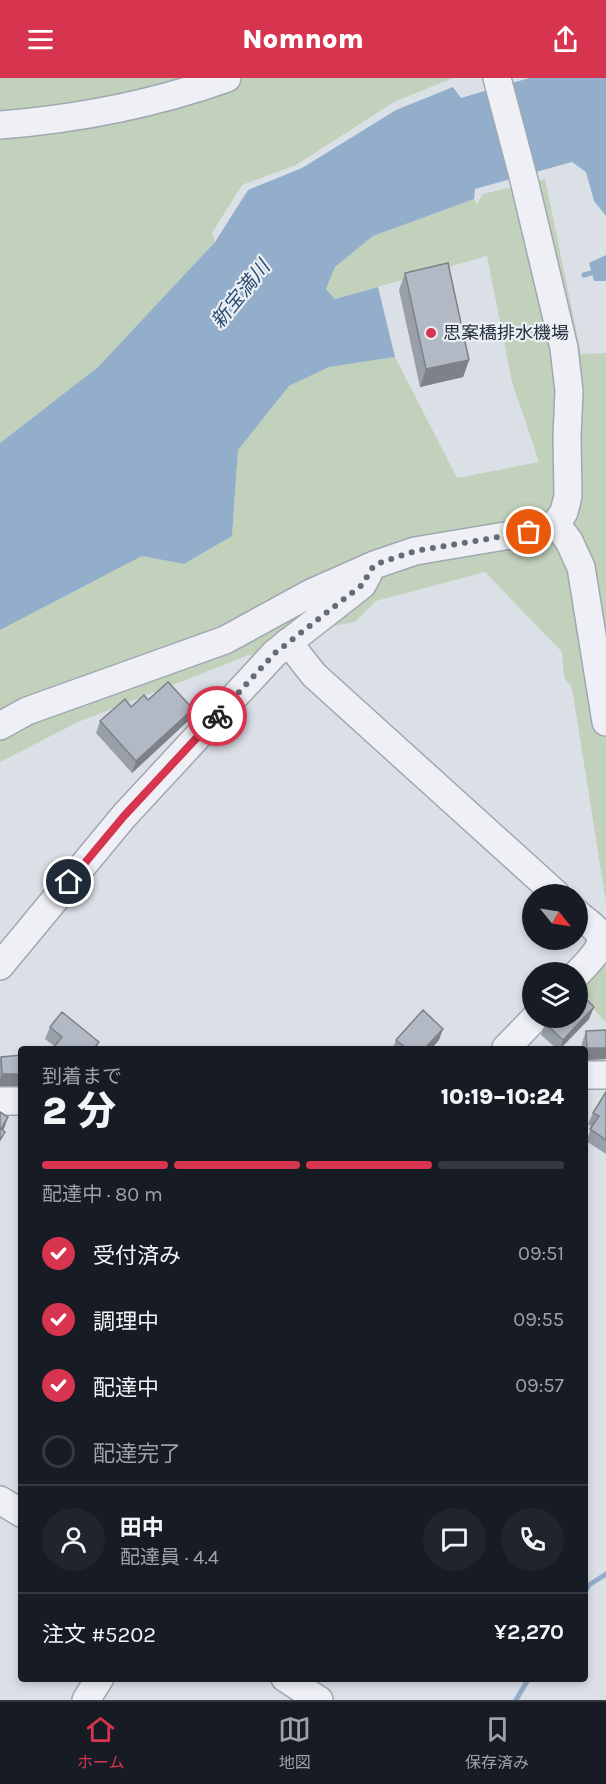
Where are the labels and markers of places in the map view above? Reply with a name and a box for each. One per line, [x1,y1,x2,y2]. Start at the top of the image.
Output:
place label: 思案橋排水機場 [443,322,569,344]
marker: 思案橋排水機場 [424,326,438,340]
pin [503,506,554,557]
pin [43,856,94,907]

